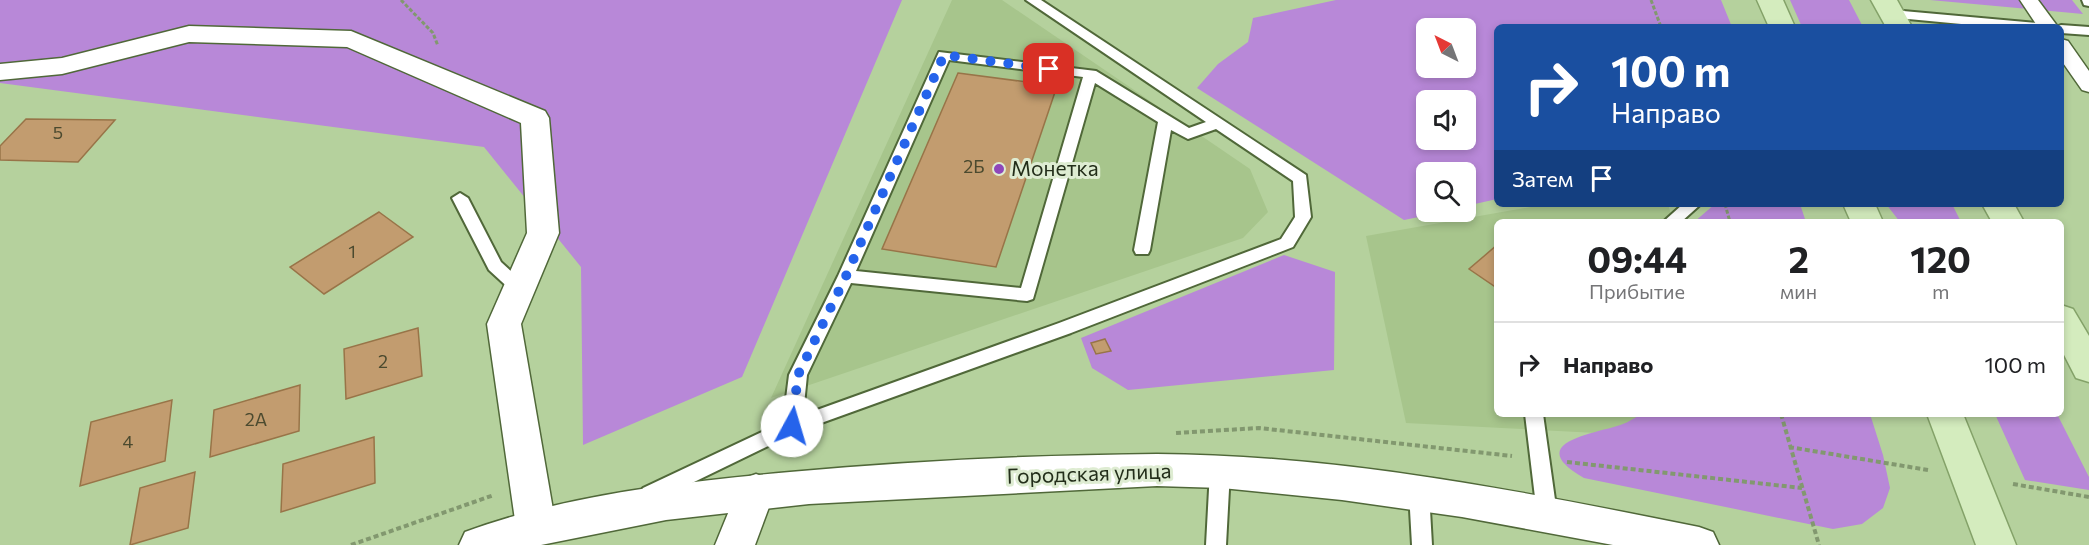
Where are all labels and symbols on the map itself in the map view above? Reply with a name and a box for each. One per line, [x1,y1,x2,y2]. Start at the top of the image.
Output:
north arrow [1416,18,1476,78]
pin [1023,43,1074,94]
house number: 5 [53,121,63,143]
house number: 2Б [963,155,985,177]
place label: Монетка [1011,155,1099,180]
marker: Монетка [992,162,1006,176]
house number: 1 [348,240,356,262]
house number: 2 [378,350,388,372]
position arrow [760,394,824,458]
house number: 2А [245,408,267,430]
house number: 4 [123,430,134,452]
street label: Городская улица [1006,457,1172,488]

